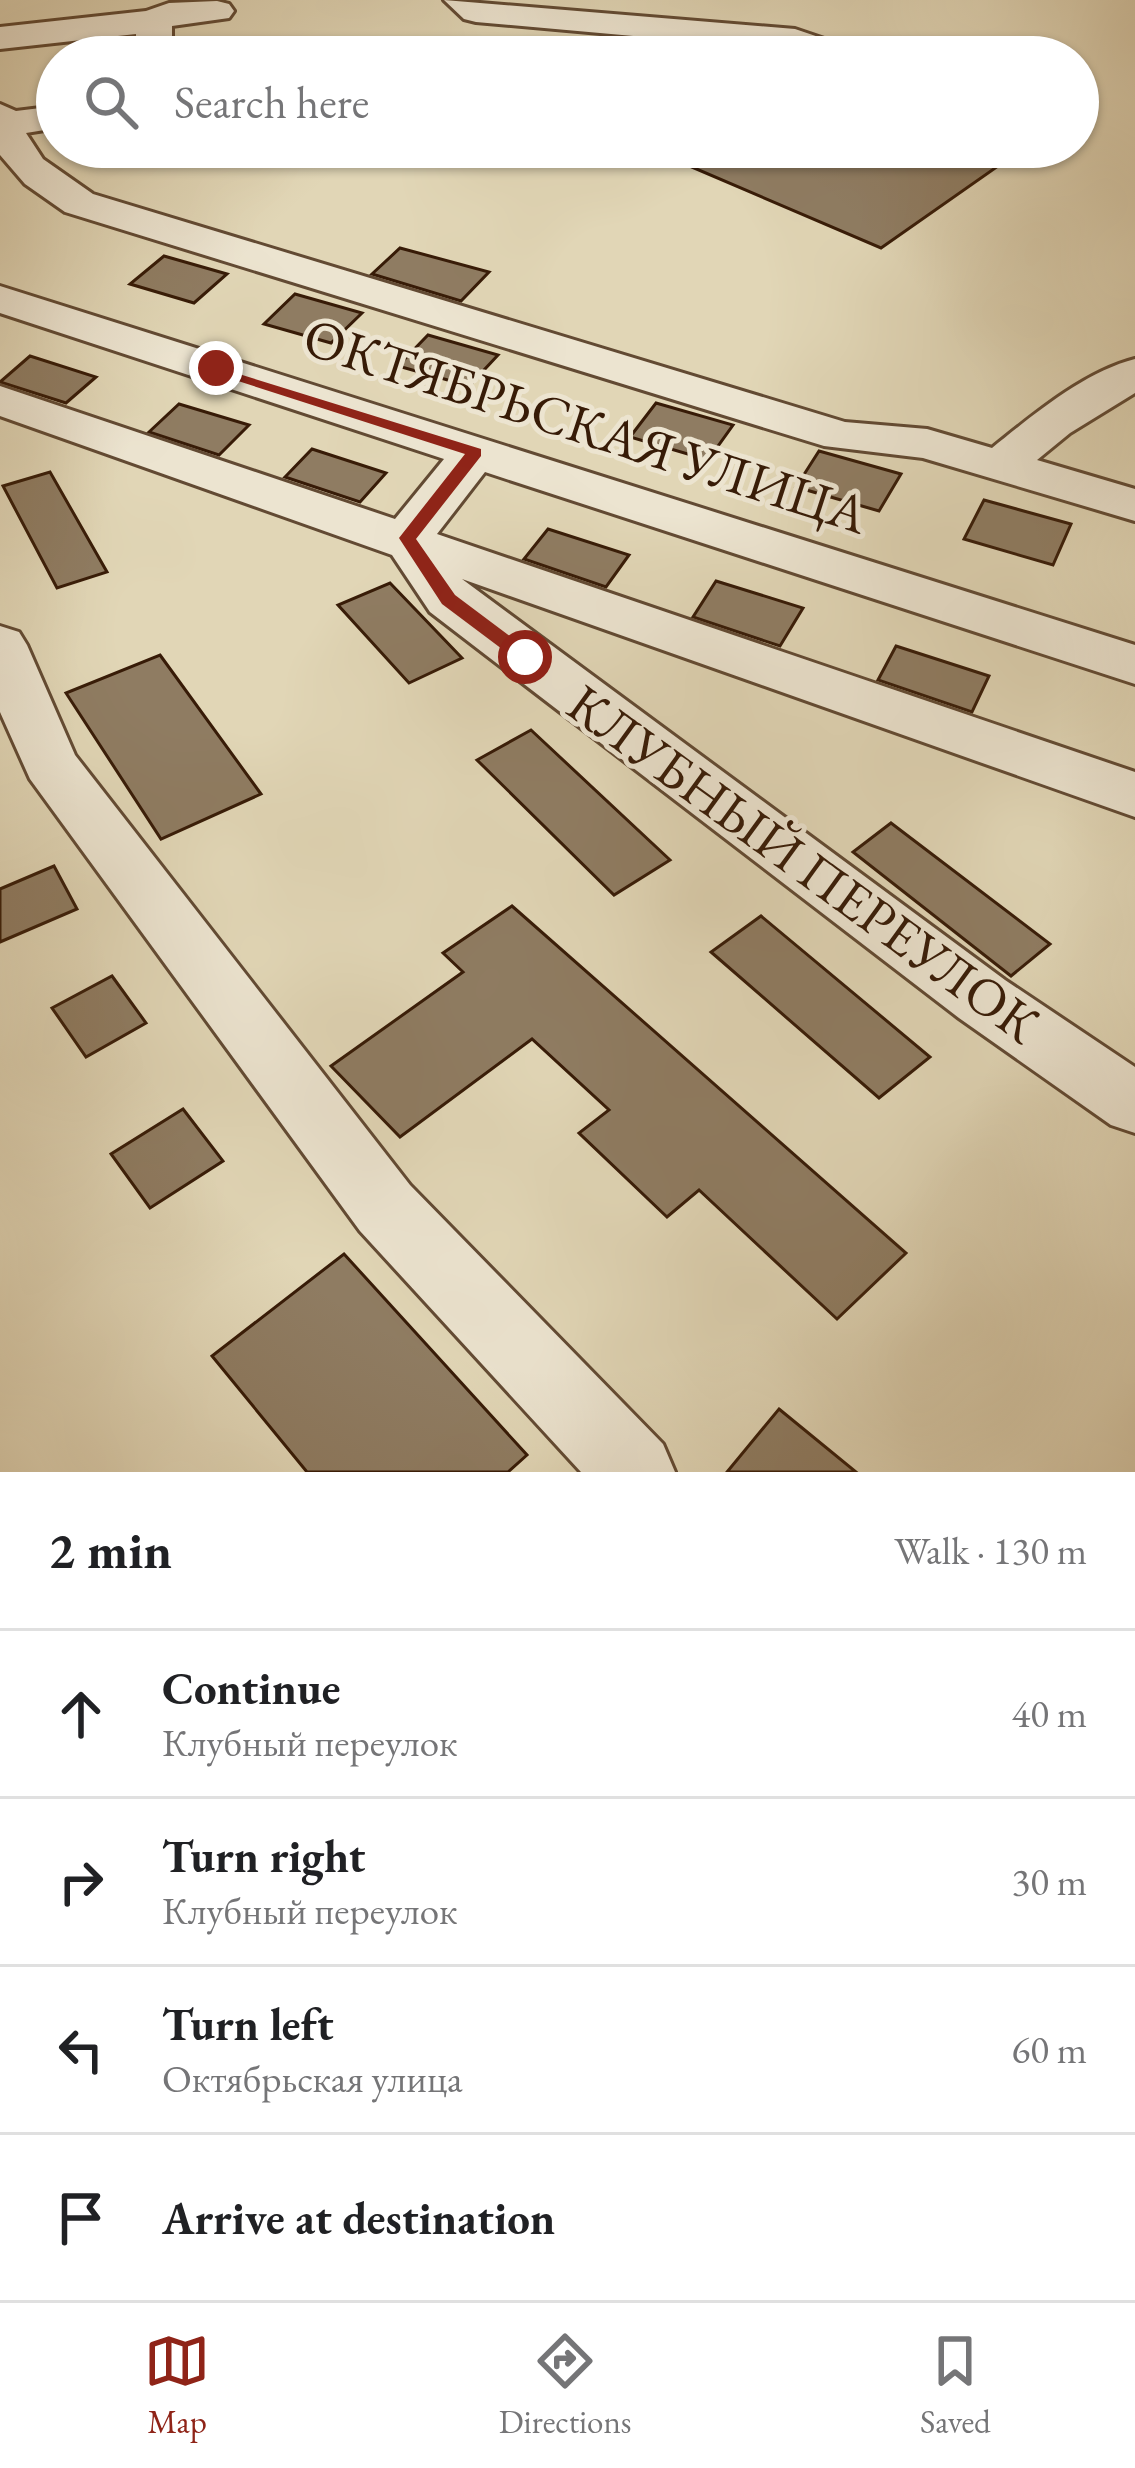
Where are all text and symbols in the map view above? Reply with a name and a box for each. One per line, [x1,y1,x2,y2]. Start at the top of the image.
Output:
search box [36,36,1099,168]
icon: search [78,69,144,135]
text: Search here [174,73,369,131]
street label: ОКТЯБРЬСКАЯ УЛИЦА [295,301,877,549]
route end [189,341,243,395]
route start [498,630,552,684]
street label: КЛУБНЫЙ ПЕРЕУЛОК [554,668,1054,1058]
text: 2 min [48,1517,172,1583]
text: Walk · 130 m [894,1525,1087,1576]
text: Continue [162,1659,340,1717]
icon: ahead [48,1681,114,1747]
text: 40 m [1011,1688,1087,1739]
text: Клубный переулок [162,1717,458,1768]
text: Turn right [162,1827,365,1885]
icon: right [48,1849,114,1915]
text: 30 m [1011,1856,1087,1907]
text: Клубный переулок [162,1885,458,1936]
text: Turn left [162,1995,334,2053]
icon: left [48,2017,114,2083]
text: 60 m [1011,2024,1087,2075]
text: Октябрьская улица [162,2053,463,2104]
icon: arrive [48,2185,114,2251]
text: Arrive at destination [162,2189,555,2247]
tab: Map [144,2328,210,2443]
tab: Directions [499,2328,632,2443]
tab: Saved [920,2328,991,2443]

